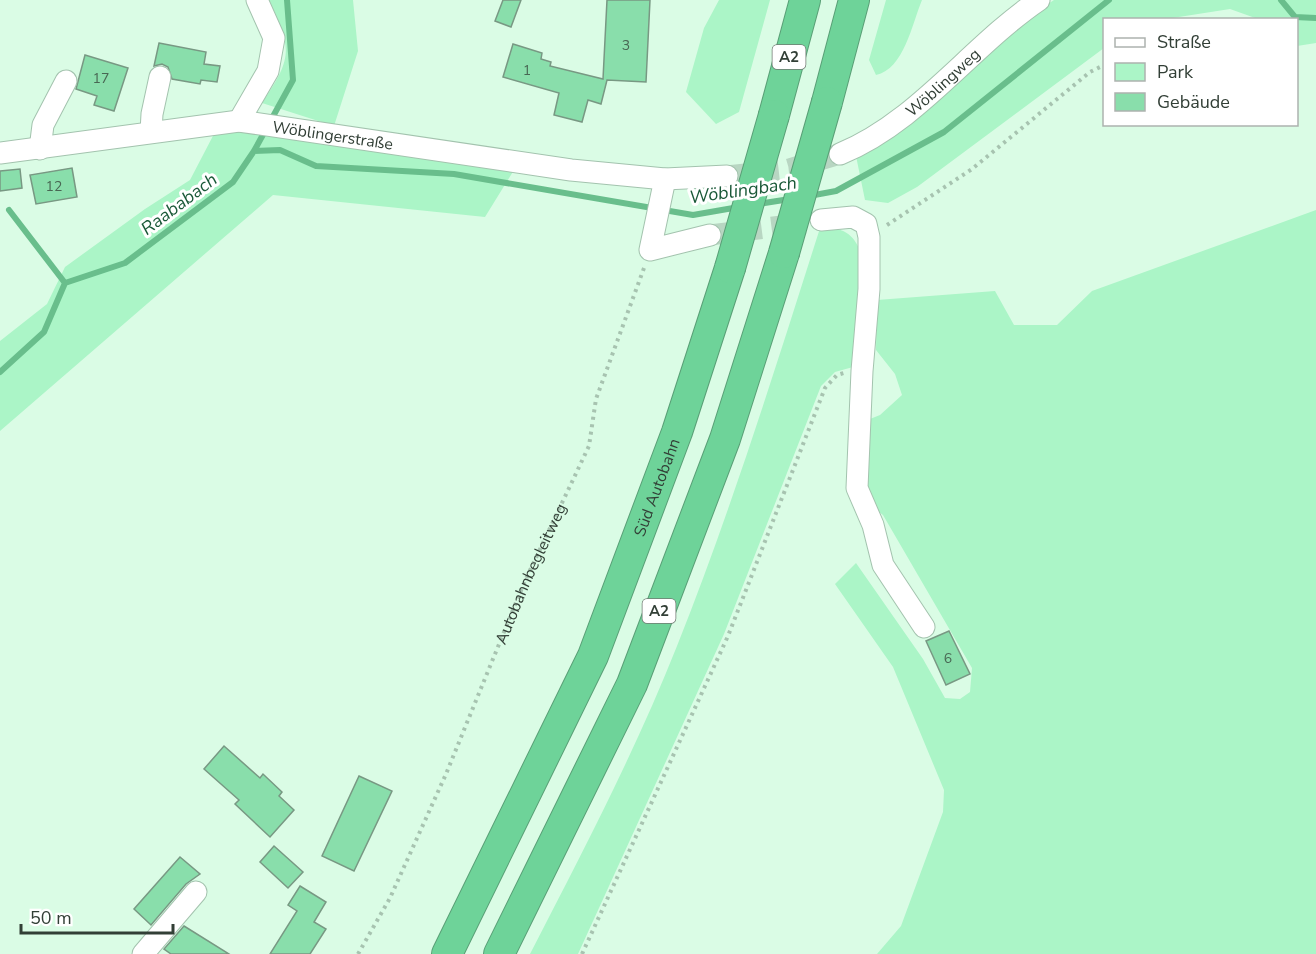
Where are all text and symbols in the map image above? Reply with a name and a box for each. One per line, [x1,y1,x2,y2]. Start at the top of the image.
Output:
legend [1103,18,1298,126]
text: Straße [1157,30,1211,54]
house number: 3 [622,36,630,55]
street label: Wöblingweg [901,44,985,122]
road number: A2 [772,45,806,69]
text: Park [1157,60,1194,84]
house number: 1 [523,61,531,80]
house number: 17 [93,69,109,88]
text: Gebäude [1157,90,1230,114]
street label: Wöblingerstraße [271,116,395,156]
water label: Raababach [136,167,222,241]
water label: Wöblingbach [688,171,798,209]
house number: 12 [46,177,62,196]
street label: Süd Autobahn [629,435,686,540]
street label: Autobahnbegleitweg [490,500,572,648]
road number: A2 [642,599,676,623]
house number: 6 [944,649,952,668]
scale bar [21,897,172,935]
text: 50 m [30,906,72,930]

